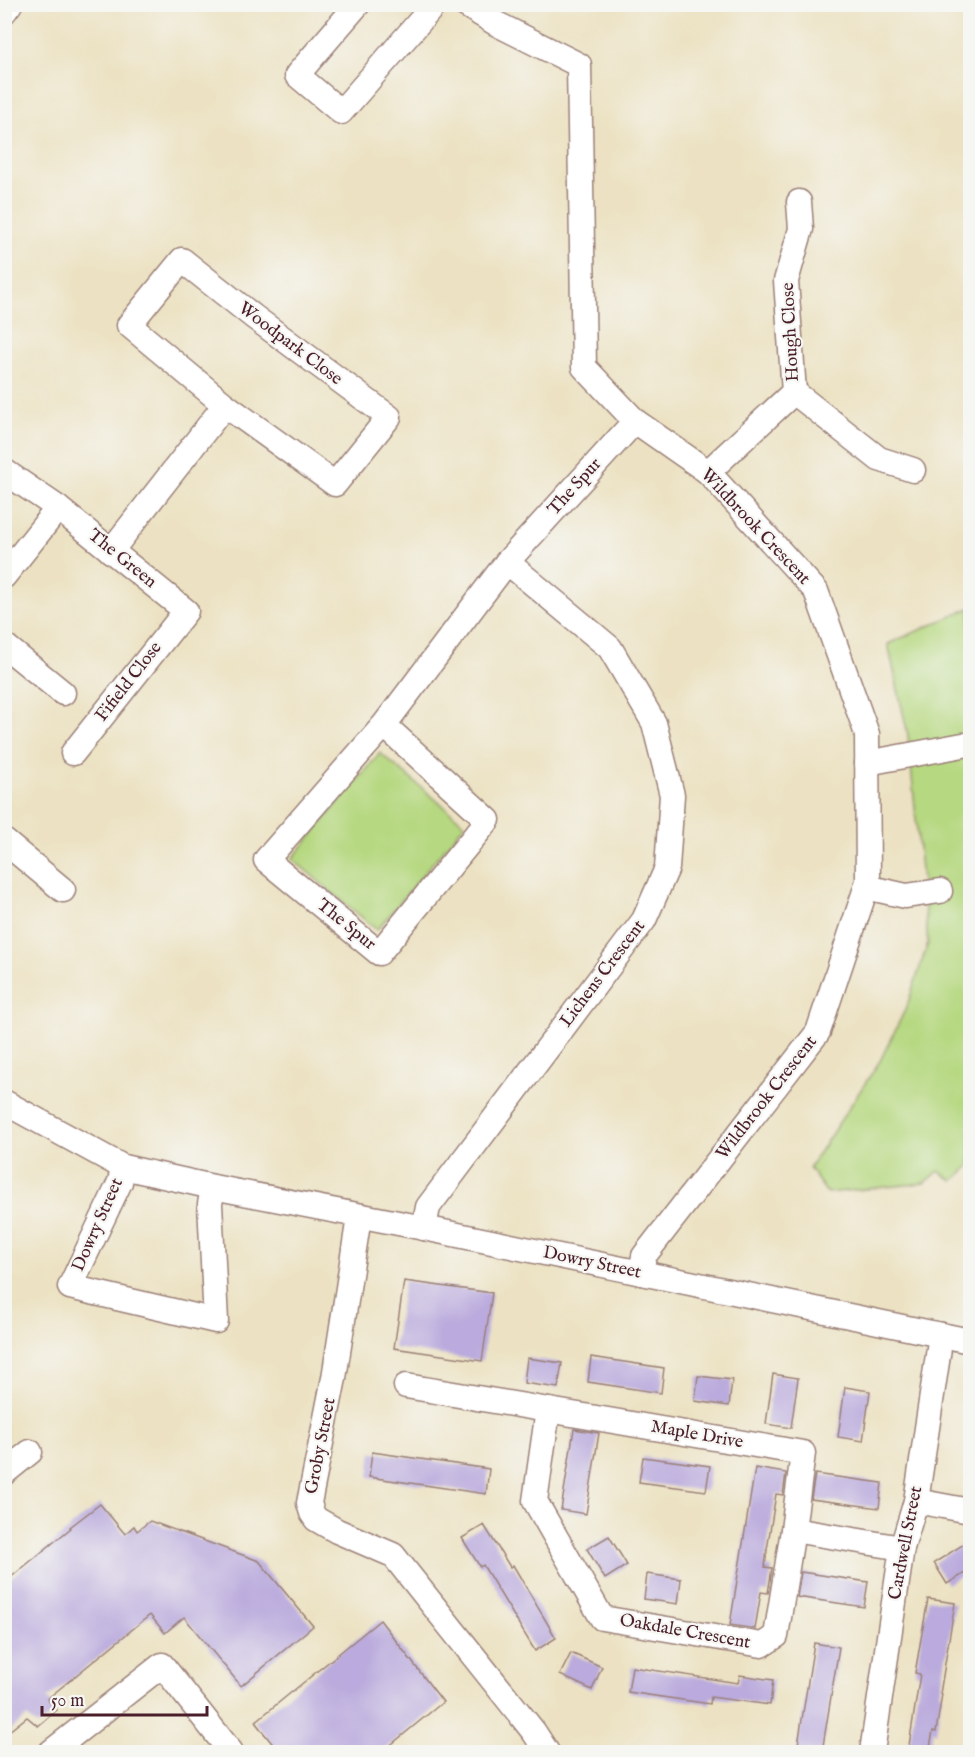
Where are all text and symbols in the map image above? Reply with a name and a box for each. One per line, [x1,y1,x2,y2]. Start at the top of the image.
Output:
street label: Hough Close [777,282,805,382]
street label: Woodpark Close [233,297,347,391]
street label: The Spur [543,453,607,521]
street label: Wildbrook Crescent [695,464,815,590]
street label: The Green [83,524,161,594]
street label: Fifield Close [91,637,167,727]
street label: The Spur [312,894,381,956]
street label: Lichens Crescent [555,916,651,1032]
street label: Wildbrook Crescent [711,1031,823,1165]
street label: Dowry Street [67,1175,129,1275]
street label: Dowry Street [541,1241,643,1285]
street label: Groby Street [300,1396,342,1496]
street label: Maple Drive [649,1416,745,1454]
street label: Cardwell Street [884,1484,928,1602]
street label: Oakdale Crescent [618,1609,752,1655]
scale bar [42,1679,207,1717]
text: 50 m [51,1690,84,1713]

